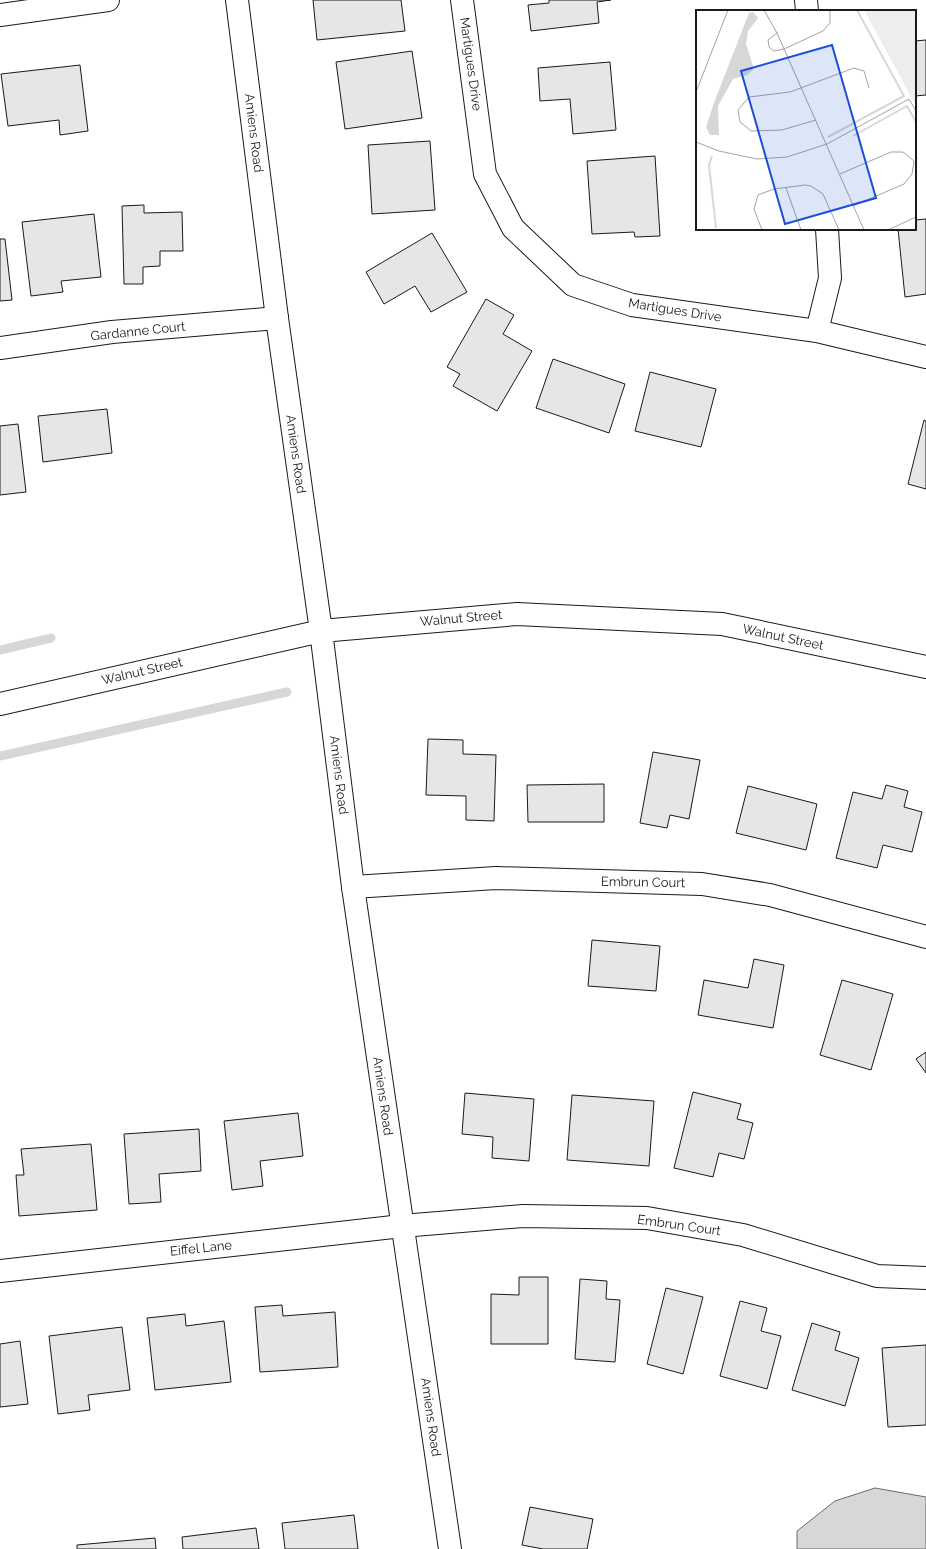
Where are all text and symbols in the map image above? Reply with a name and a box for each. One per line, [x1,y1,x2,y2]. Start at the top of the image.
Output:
inset map [696,10,916,230]
street label: Martigues Drive [457,16,485,112]
street label: Amiens Road [242,93,266,173]
street label: Martigues Drive [627,295,723,325]
street label: Gardanne Court [90,318,187,343]
street label: Amiens Road [283,414,309,494]
street label: Walnut Street [419,607,503,629]
street label: Walnut Street [741,621,826,653]
street label: Walnut Street [100,654,185,688]
street label: Amiens Road [327,735,351,815]
street label: Embrun Court [601,874,686,890]
street label: Amiens Road [370,1056,396,1136]
street label: Embrun Court [636,1212,722,1238]
street label: Eiffel Lane [169,1237,233,1259]
street label: Amiens Road [418,1377,444,1457]

